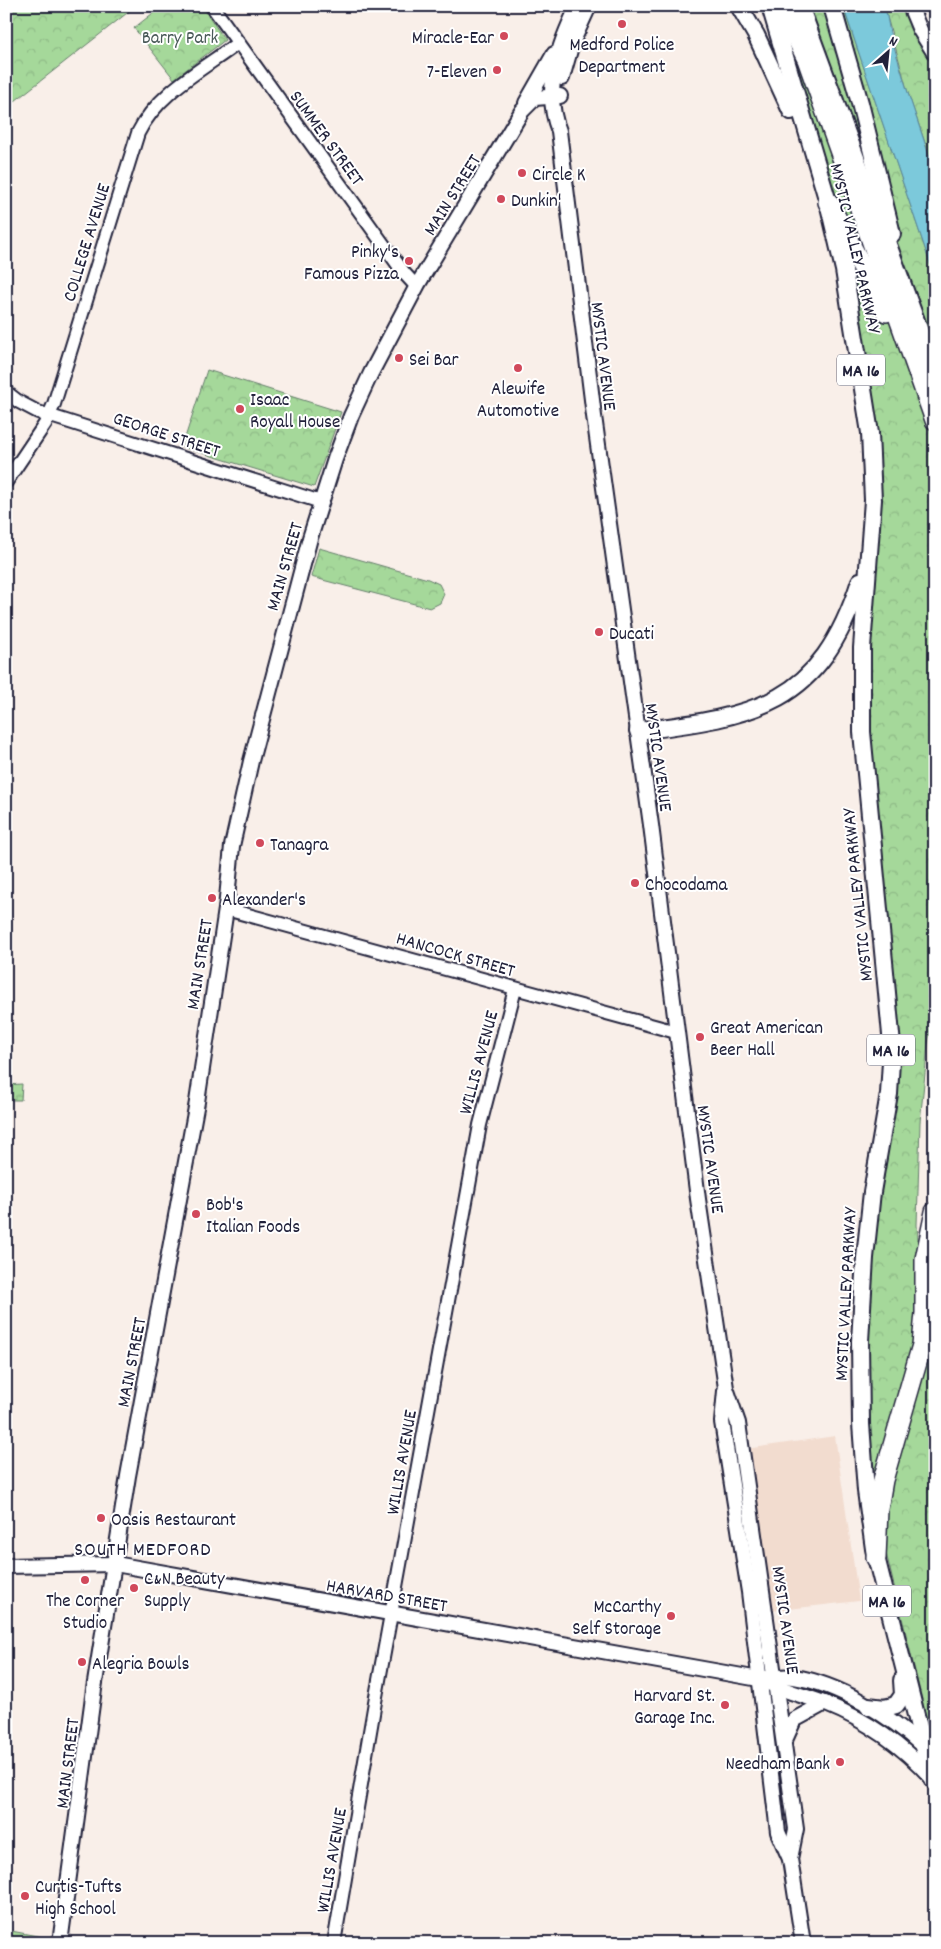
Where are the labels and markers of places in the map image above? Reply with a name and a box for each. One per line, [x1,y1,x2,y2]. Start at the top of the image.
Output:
marker: Medford Police Department [616,18,628,30]
place label: Miracle-Ear [412,26,494,53]
marker: Miracle-Ear [498,30,510,42]
place label: Medford Police Department [570,33,674,82]
place label: 7-Eleven [427,60,487,87]
marker: 7-Eleven [491,64,503,76]
place label: Circle K [532,163,586,190]
marker: Circle K [516,167,528,179]
place label: Dunkin' [511,189,562,216]
marker: Dunkin' [495,193,507,205]
place label: Pinky's Famous Pizza [304,240,400,289]
marker: Pinky's Famous Pizza [403,255,415,267]
place label: Sei Bar [409,348,459,375]
marker: Sei Bar [393,352,405,364]
marker: Alewife Automotive [512,362,524,374]
place label: Alewife Automotive [477,377,559,426]
place label: Isaac Royall House [250,388,340,437]
marker: Isaac Royall House [234,403,246,415]
place label: Ducati [609,622,655,649]
marker: Ducati [593,626,605,638]
place label: Tanagra [270,833,330,860]
marker: Tanagra [254,837,266,849]
place label: Chocodama [645,873,729,900]
marker: Chocodama [629,877,641,889]
place label: Alexander's [222,888,306,915]
marker: Alexander's [206,892,218,904]
place label: Great American Beer Hall [710,1016,823,1065]
marker: Great American Beer Hall [694,1031,706,1043]
place label: Bob's Italian Foods [206,1193,300,1242]
marker: Bob's Italian Foods [190,1208,202,1220]
place label: Oasis Restaurant [111,1508,236,1535]
marker: Oasis Restaurant [95,1512,107,1524]
place label: C&N Beauty Supply [144,1567,225,1616]
marker: The Corner Studio [79,1574,91,1586]
marker: C&N Beauty Supply [128,1582,140,1594]
place label: The Corner Studio [46,1589,124,1638]
place label: McCarthy Self Storage [572,1595,661,1644]
marker: McCarthy Self Storage [665,1610,677,1622]
place label: Alegria Bowls [92,1652,190,1679]
marker: Alegria Bowls [76,1656,88,1668]
place label: Harvard St. Garage Inc. [634,1684,715,1733]
marker: Harvard St. Garage Inc. [719,1699,731,1711]
place label: Needham Bank [725,1752,830,1779]
marker: Needham Bank [834,1756,846,1768]
place label: Curtis-Tufts High School [35,1875,122,1924]
marker: Curtis-Tufts High School [19,1890,31,1902]

